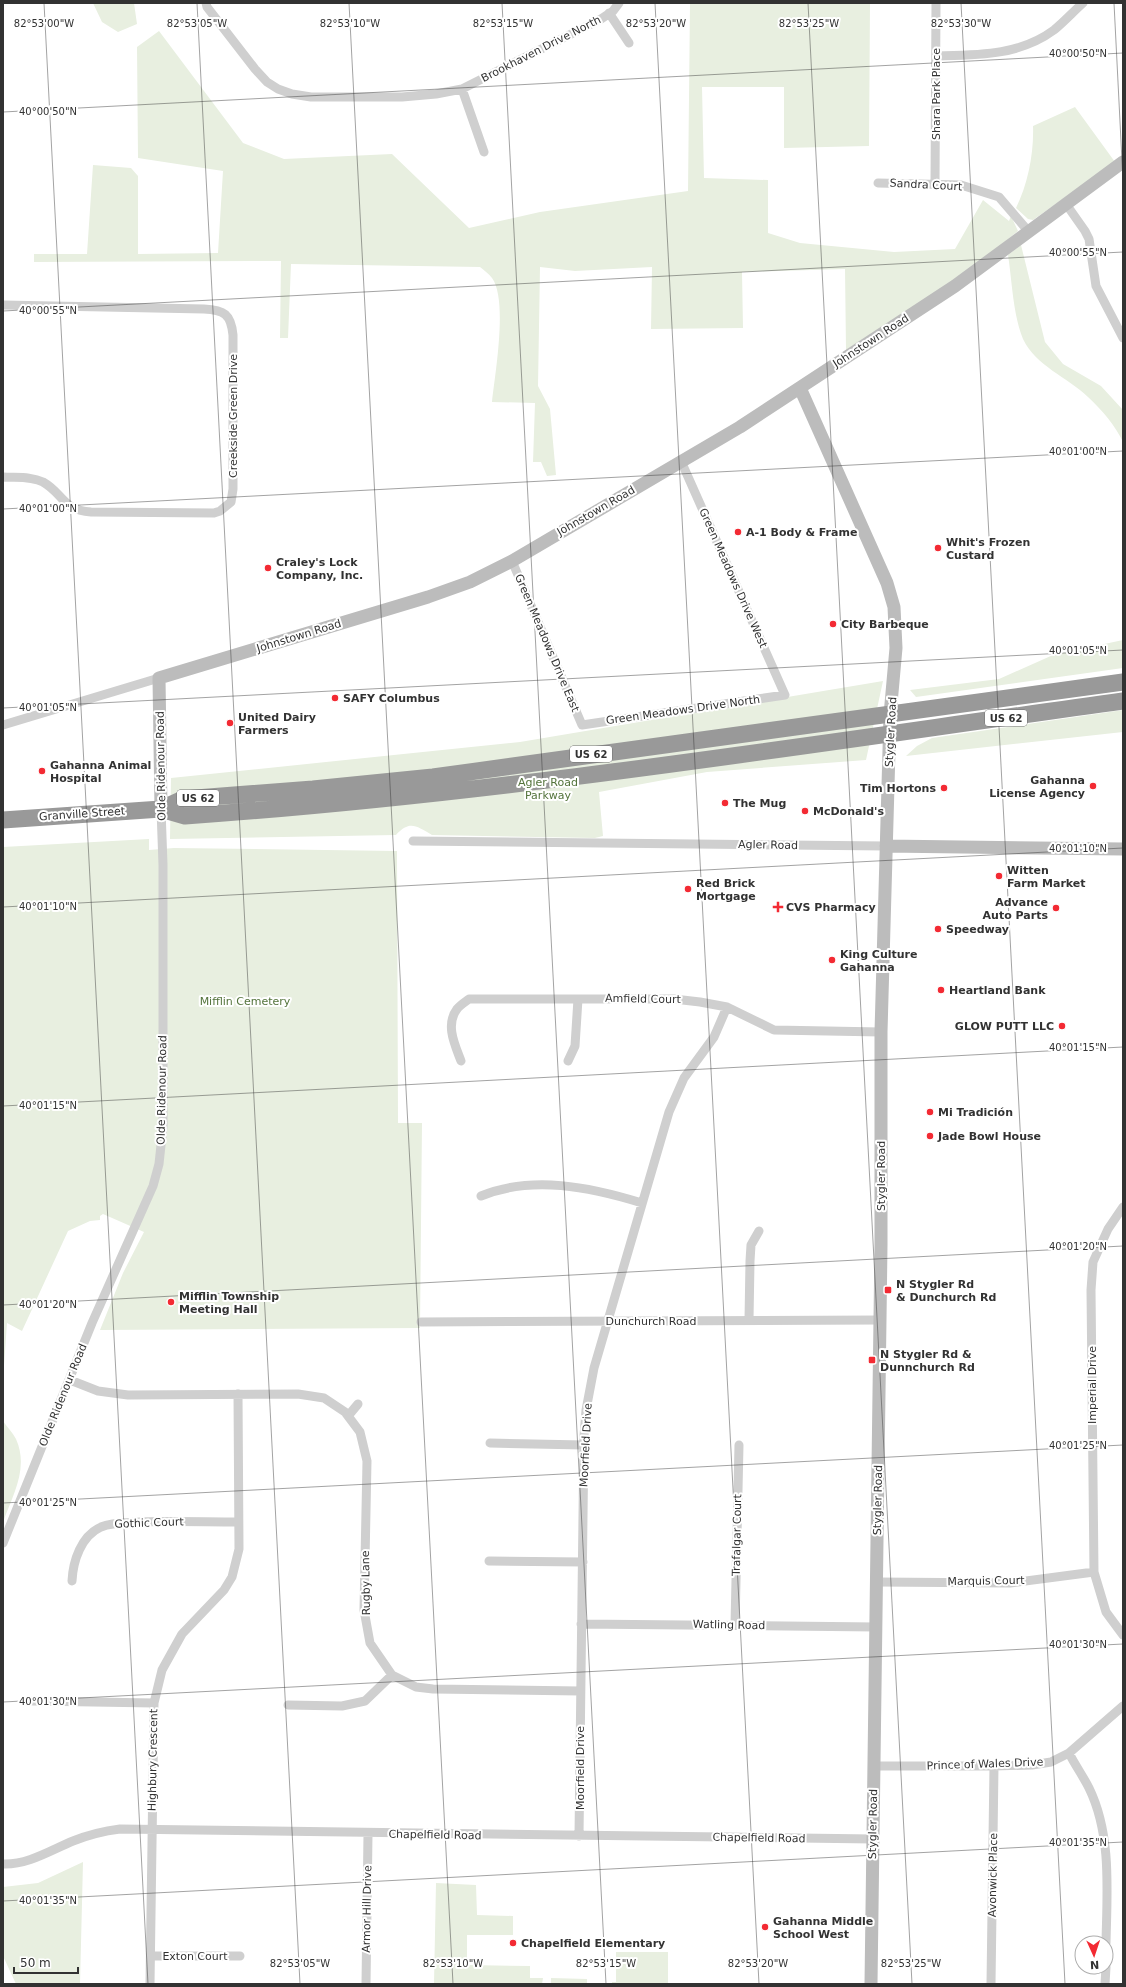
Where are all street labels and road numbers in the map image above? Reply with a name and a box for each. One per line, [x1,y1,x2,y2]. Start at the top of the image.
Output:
street label: Brookhaven Drive North [479,13,603,85]
street label: Shara Park Place [930,48,943,140]
street label: Sandra Court [889,177,963,193]
street label: Johnstown Road [830,312,911,371]
street label: Creekside Green Drive [227,354,240,478]
street label: Johnstown Road [554,483,637,539]
street label: Green Meadows Drive West [696,506,770,651]
street label: Green Meadows Drive East [512,572,582,714]
street label: Johnstown Road [254,617,343,655]
street label: Green Meadows Drive North [605,693,761,727]
street label: Stygler Road [883,697,899,767]
road number: US 62 [985,710,1027,726]
street label: Olde Ridenour Road [154,711,168,821]
road number: US 62 [570,746,612,762]
road number: US 62 [177,790,219,806]
street label: Granville Street [39,804,126,823]
street label: Agler Road [738,838,798,852]
street label: Amfield Court [605,992,682,1006]
street label: Olde Ridenour Road [155,1035,169,1145]
street label: Stygler Road [875,1141,888,1211]
street label: Dunchurch Road [606,1315,696,1328]
street label: Olde Ridenour Road [36,1342,90,1448]
street label: Imperial Drive [1086,1346,1099,1424]
street label: Moorfield Drive [577,1402,595,1487]
street label: Stygler Road [871,1465,885,1535]
street label: Trafalgar Court [730,1493,744,1577]
street label: Gothic Court [114,1515,185,1531]
street label: Rugby Lane [359,1550,373,1615]
street label: Marquis Court [947,1574,1025,1588]
street label: Watling Road [693,1618,765,1632]
street label: Highbury Crescent [146,1708,160,1811]
street label: Moorfield Drive [574,1726,587,1810]
street label: Prince of Wales Drive [926,1755,1044,1773]
street label: Stygler Road [866,1789,880,1859]
street label: Chapelfield Road [388,1828,482,1842]
street label: Chapelfield Road [712,1831,806,1845]
street label: Avonwick Place [986,1833,1000,1917]
street label: Armor Hill Drive [360,1865,374,1953]
street label: Exton Court [162,1950,228,1963]

